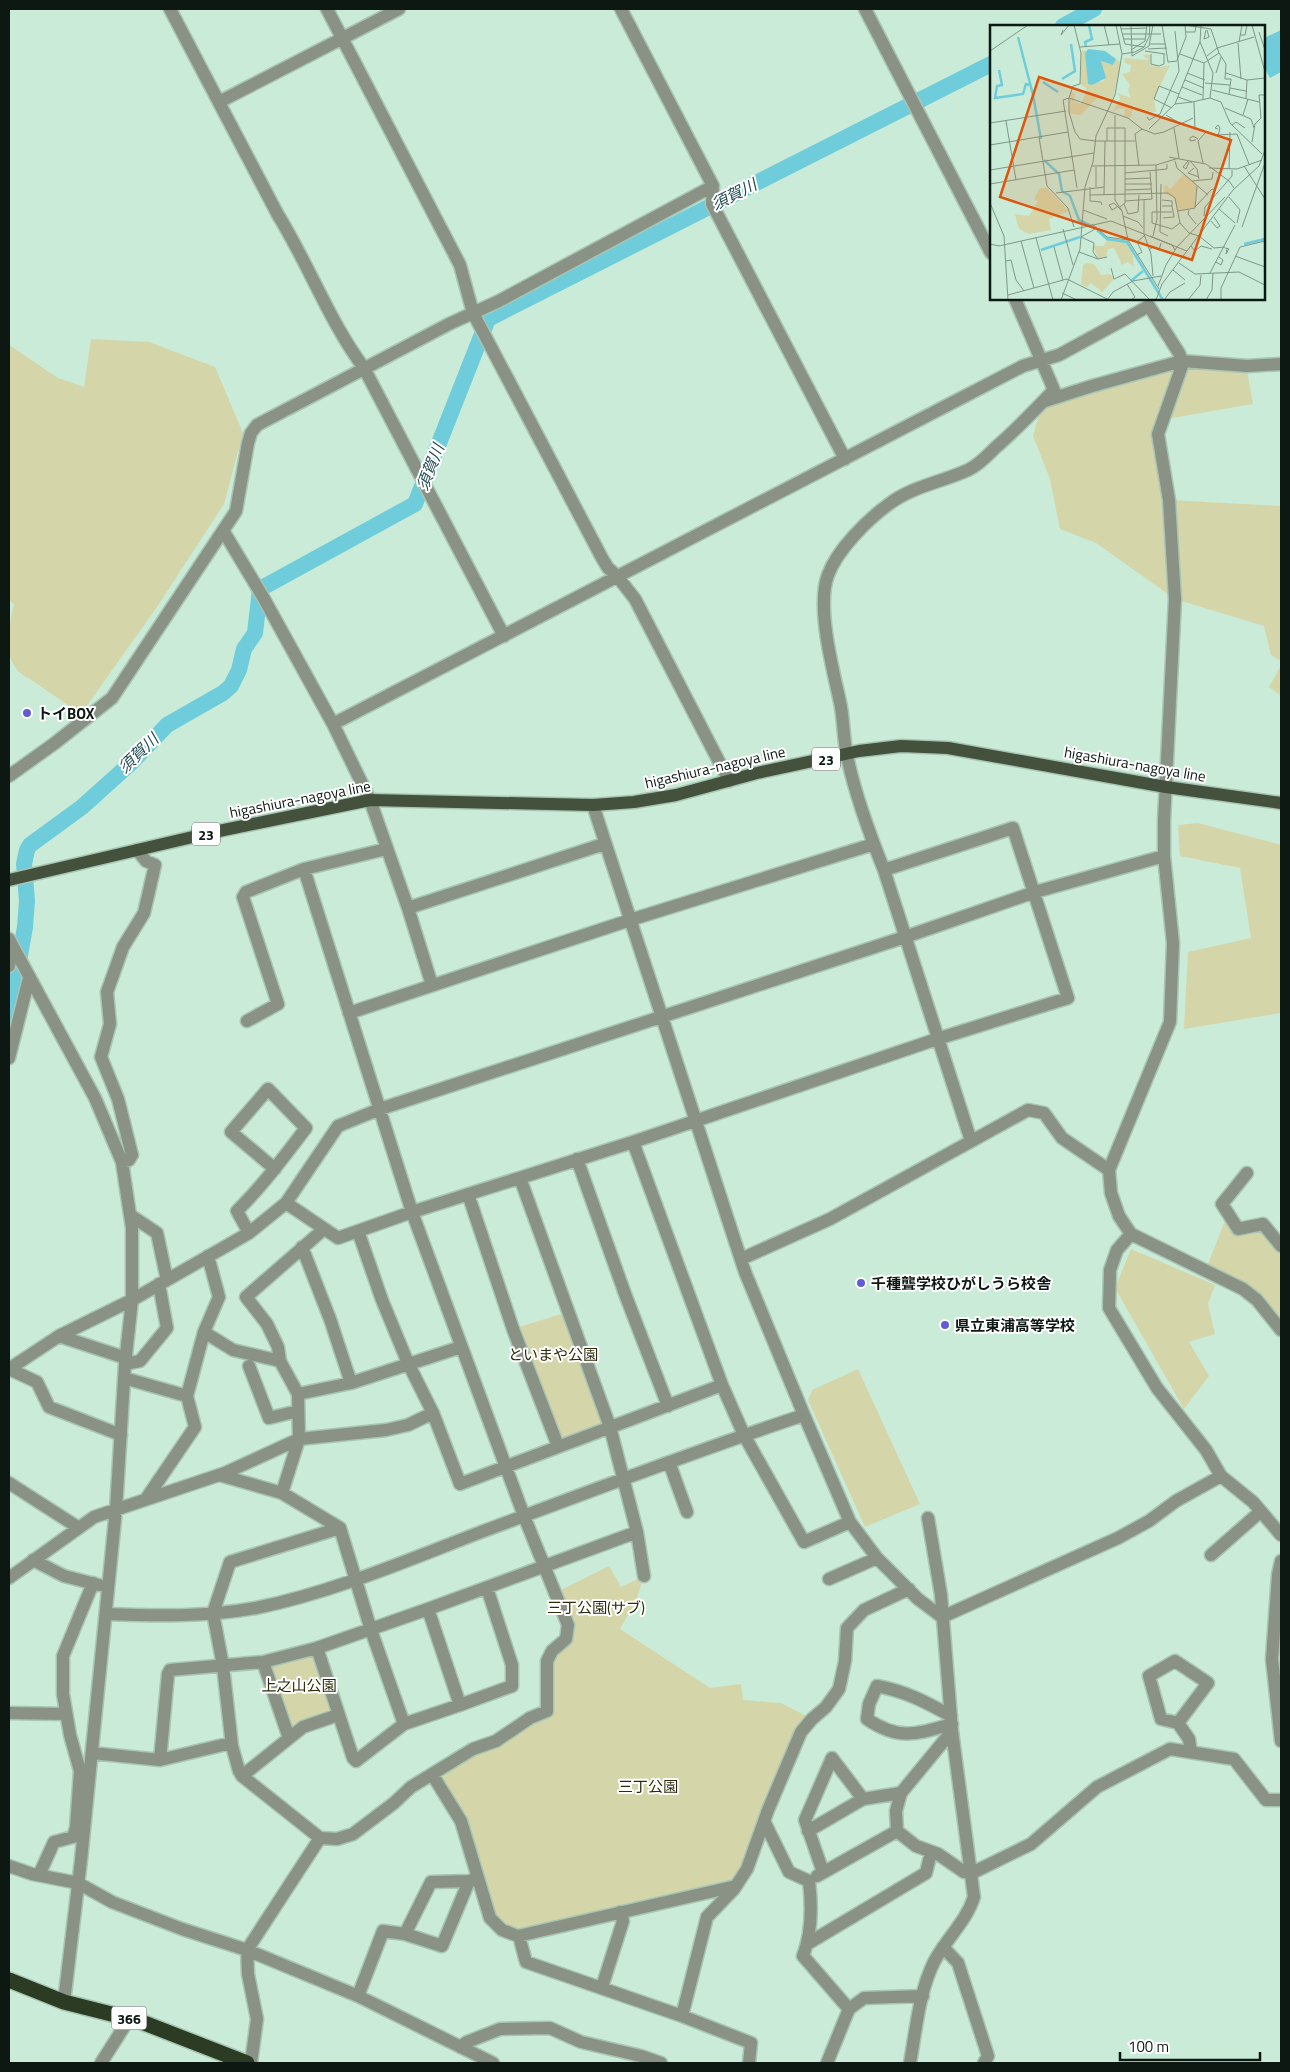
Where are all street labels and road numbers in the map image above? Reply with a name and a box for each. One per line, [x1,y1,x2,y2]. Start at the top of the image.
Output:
street label: higashiura-nagoya line [643,740,787,794]
street label: higashiura-nagoya line [1062,740,1208,788]
road number: 23 [812,748,840,771]
street label: higashiura-nagoya line [227,774,373,824]
road number: 23 [192,822,220,846]
road number: 366 [112,2006,146,2030]

